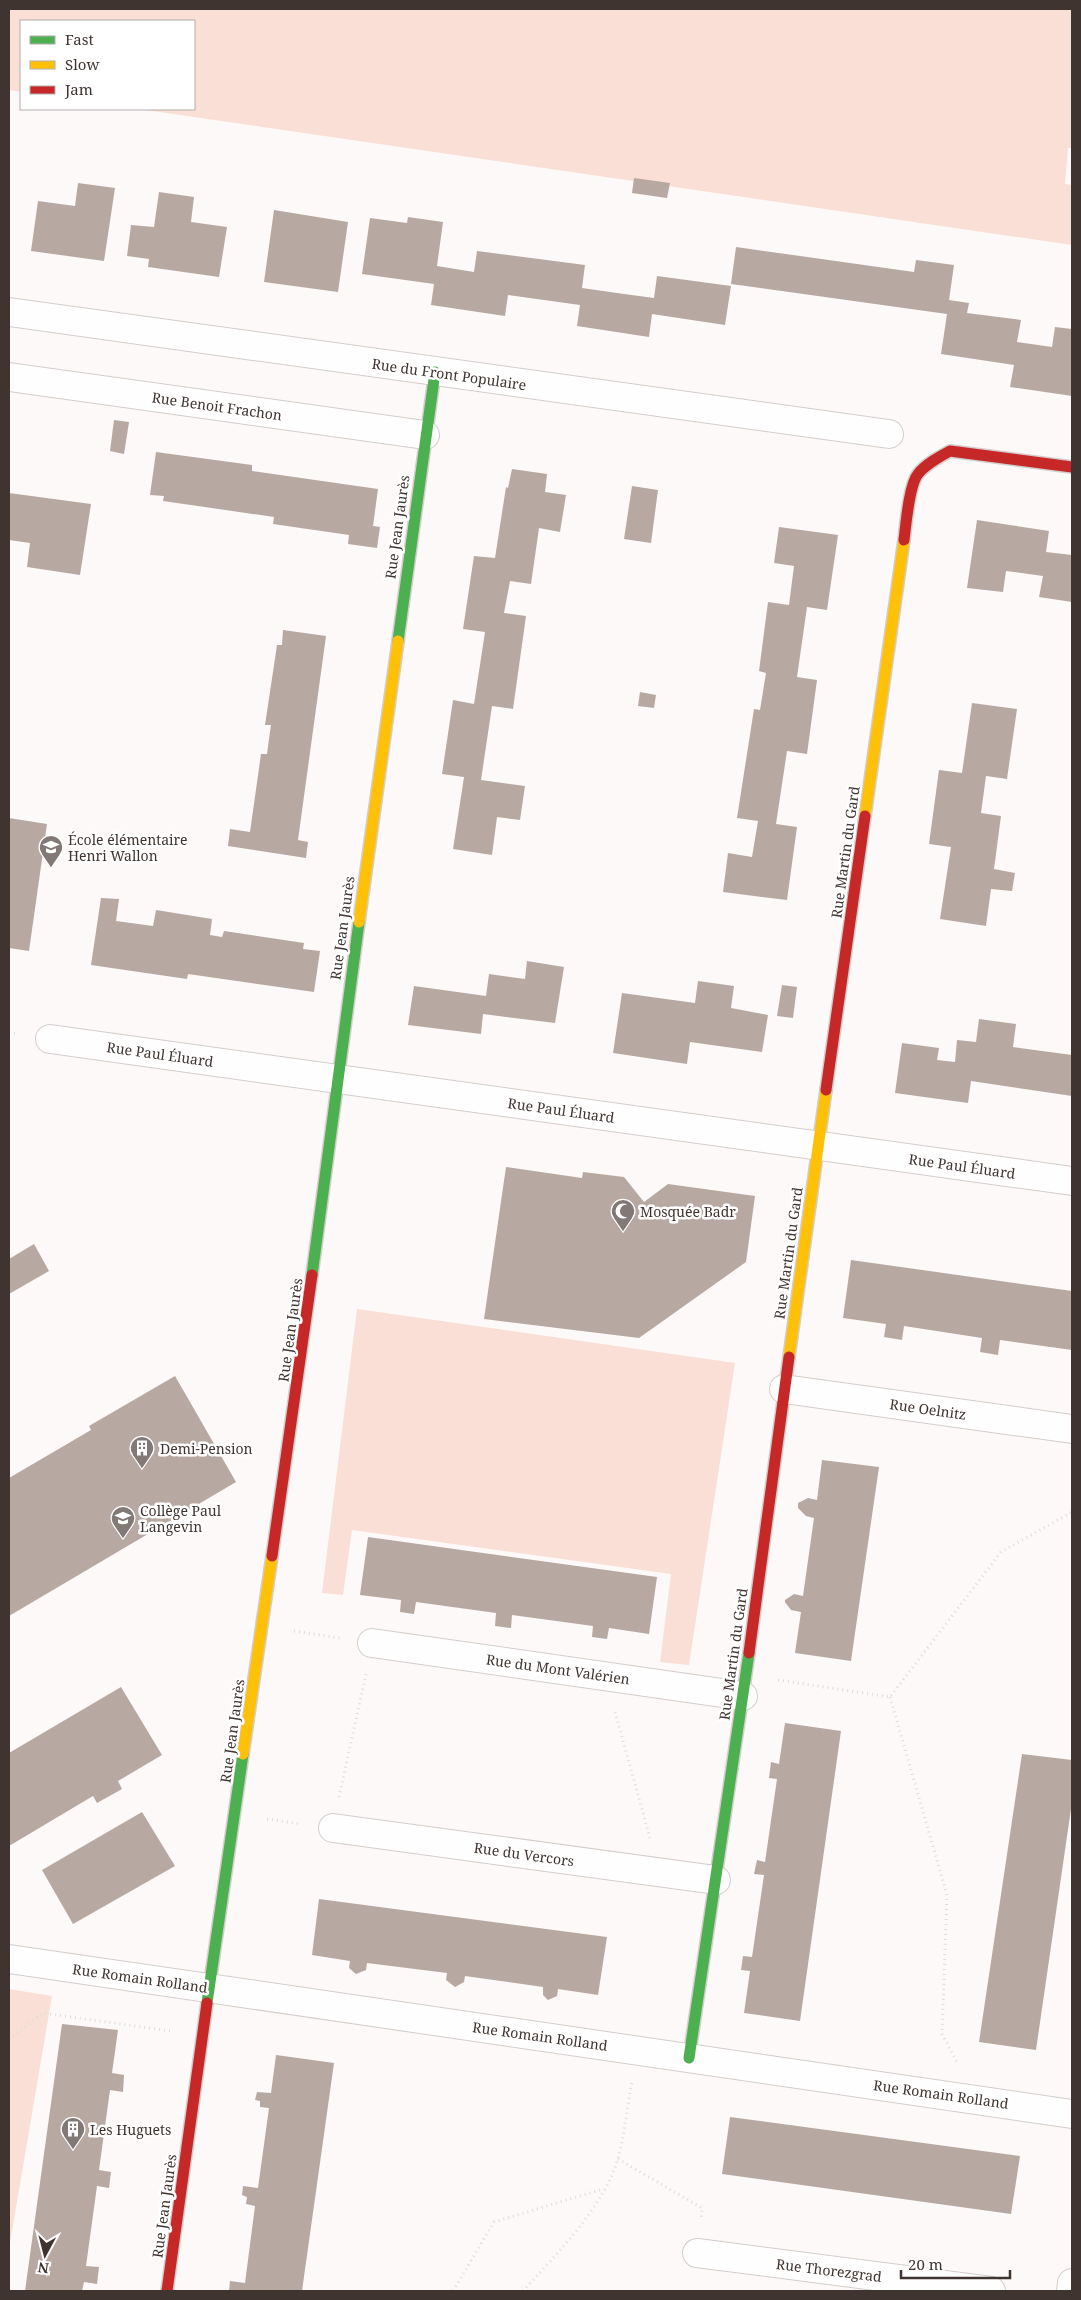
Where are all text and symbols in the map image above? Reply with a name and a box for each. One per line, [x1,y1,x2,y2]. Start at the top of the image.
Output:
legend [20,20,195,110]
text: Fast [65,29,94,49]
text: Slow [65,54,99,74]
text: Jam [64,79,93,99]
street label: Rue du Front Populaire [371,354,527,394]
street label: Rue Benoit Frachon [151,387,283,425]
street label: Rue Jean Jaurès [380,474,414,580]
street label: Rue Martin du Gard [826,784,864,919]
place label: École élémentaire Henri Wallon [68,830,188,865]
school or university icon: École élémentaire Henri Wallon [38,834,64,868]
street label: Rue Jean Jaurès [325,875,359,981]
street label: Rue Paul Éluard [105,1037,215,1071]
street label: Rue Paul Éluard [506,1093,616,1127]
street label: Rue Paul Éluard [907,1149,1017,1183]
street label: Rue Martin du Gard [769,1185,807,1320]
mosque icon: Mosquée Badr [610,1198,636,1232]
place label: Mosquée Badr [640,1202,736,1221]
street label: Rue Jean Jaurès [273,1277,307,1383]
street label: Rue Oelnitz [889,1394,967,1424]
building icon: Demi-Pension [129,1435,155,1469]
place label: Demi-Pension [160,1439,253,1458]
place label: Collège Paul Langevin [140,1501,222,1536]
school or university icon: Collège Paul Langevin [110,1505,136,1539]
street label: Rue Martin du Gard [714,1586,752,1721]
street label: Rue du Mont Valérien [485,1649,631,1689]
street label: Rue Jean Jaurès [215,1678,249,1784]
street label: Rue du Vercors [473,1838,575,1870]
street label: Rue Romain Rolland [71,1959,209,1997]
street label: Rue Romain Rolland [471,2017,609,2055]
street label: Rue Romain Rolland [872,2075,1010,2113]
building icon: Les Huguets [60,2116,86,2150]
place label: Les Huguets [90,2120,171,2139]
street label: Rue Jean Jaurès [147,2153,181,2259]
north arrow [20,2230,70,2280]
scale bar [901,2248,1010,2280]
street label: Rue Thorezgrad [775,2254,883,2286]
text: 20 m [908,2254,943,2274]
text: N [37,2258,50,2279]

